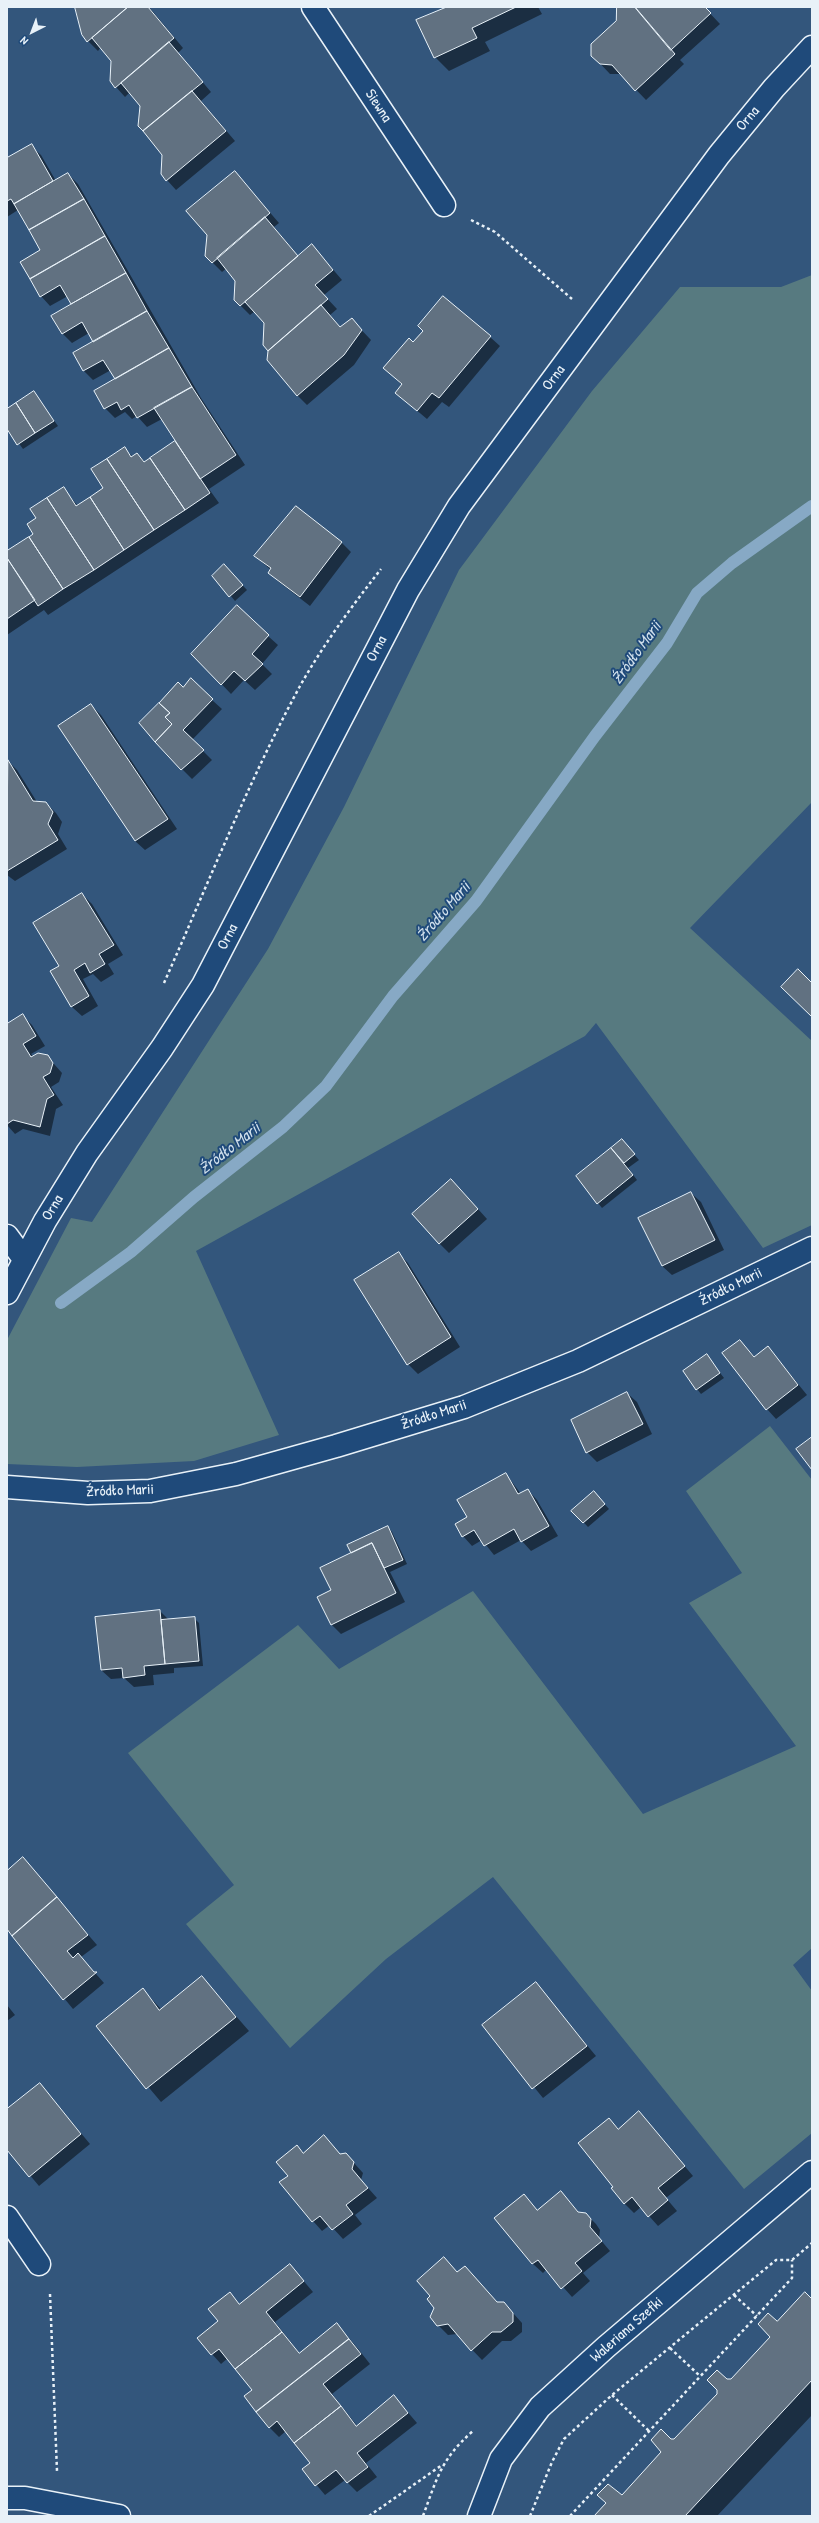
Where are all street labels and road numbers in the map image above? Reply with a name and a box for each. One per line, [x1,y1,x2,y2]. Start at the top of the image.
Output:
street label: Siewna [361,86,395,126]
street label: Orna [733,103,763,135]
street label: Orna [539,362,569,394]
street label: Orna [363,633,391,665]
street label: Orna [214,921,242,953]
street label: Orna [38,1192,68,1224]
street label: Źródło Marii [697,1264,765,1310]
street label: Źródło Marii [399,1396,469,1434]
street label: Źródło Marii [86,1481,154,1501]
street label: Waleriana Szefki [587,2294,667,2366]

